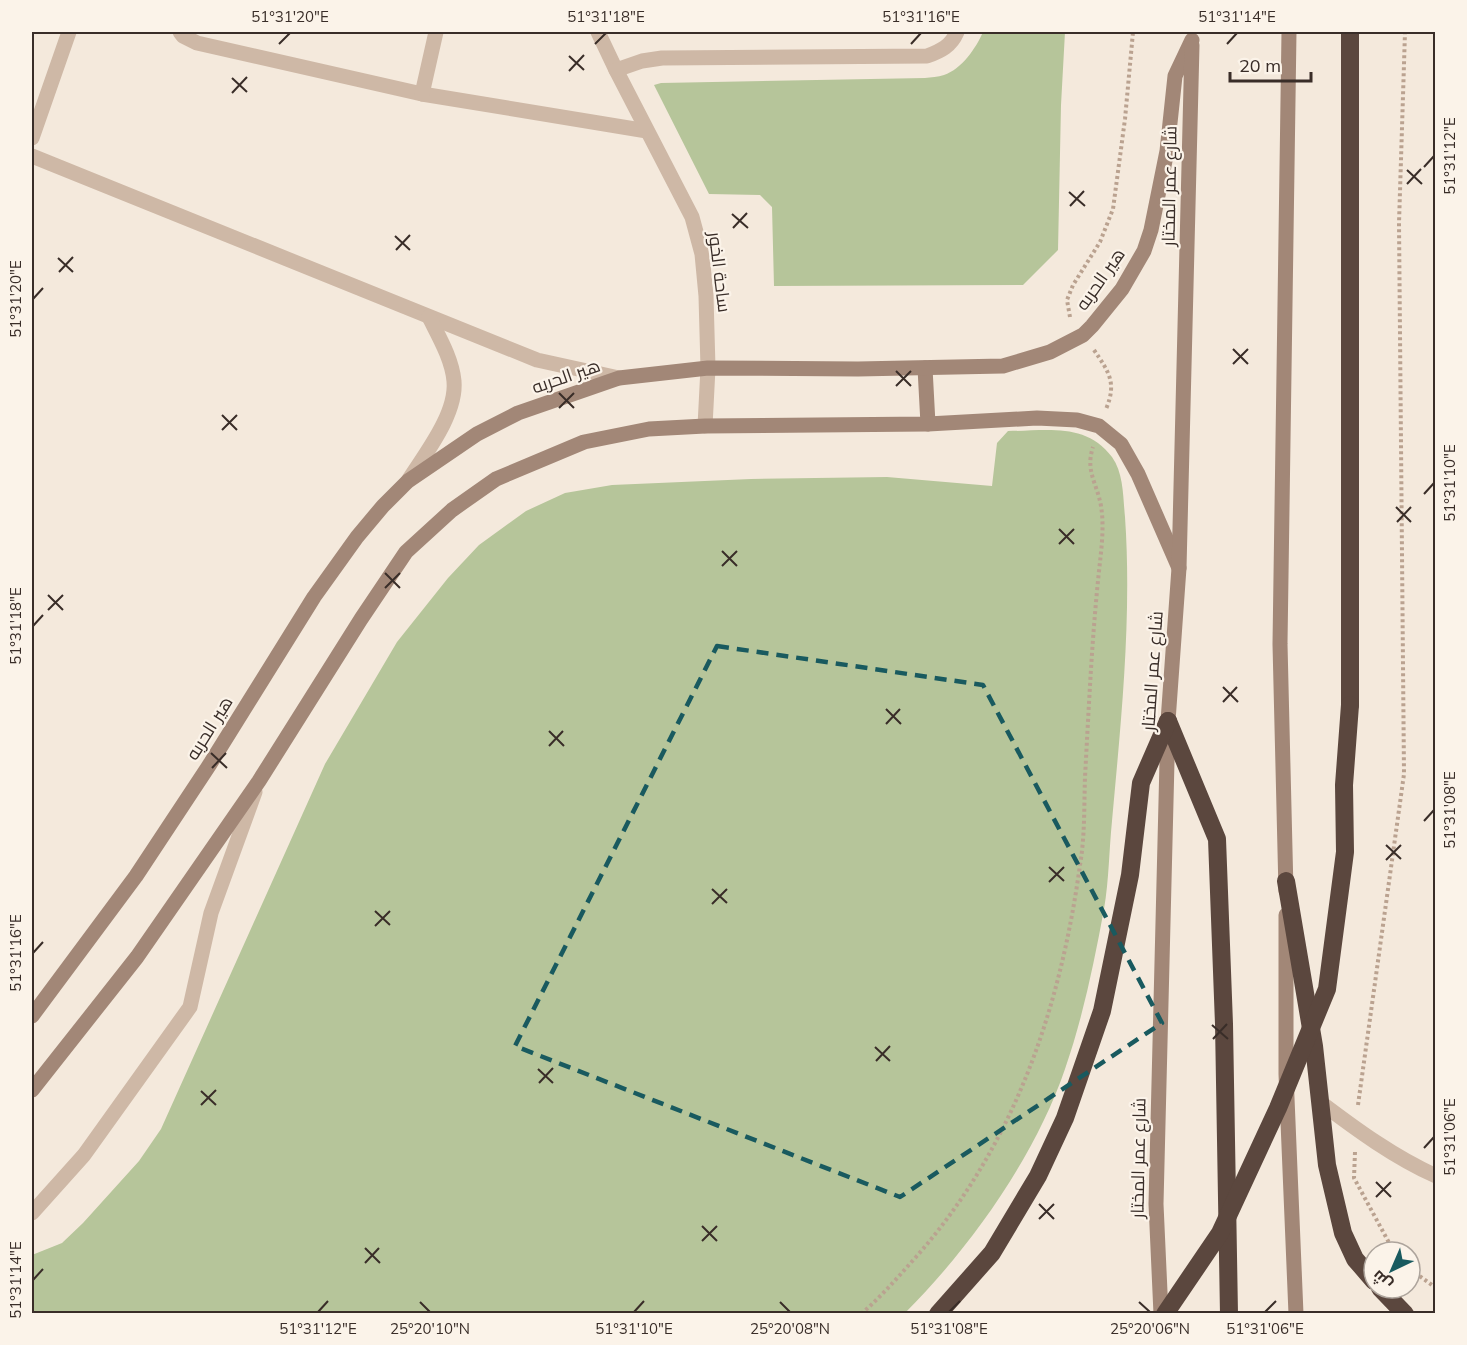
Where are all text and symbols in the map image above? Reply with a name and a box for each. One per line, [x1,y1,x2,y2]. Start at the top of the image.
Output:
text: 51°31'20"E [251,7,329,26]
text: 51°31'18"E [567,7,645,26]
text: 51°31'16"E [882,7,960,26]
text: 51°31'14"E [1198,7,1276,26]
scale bar [1230,45,1311,83]
text: 20 m [1239,54,1281,77]
text: 51°31'12"E [1440,117,1459,195]
street label: شارع عمر المختار [1156,126,1183,248]
street label: ساحة الخور [704,229,736,314]
street label: هير الحربه [1070,243,1130,315]
text: 51°31'20"E [6,260,25,338]
street label: هير الحربه [529,354,603,398]
text: 51°31'10"E [1440,444,1459,522]
text: 51°31'18"E [6,587,25,665]
street label: شارع عمر المختار [1136,610,1169,733]
street label: هير الحربه [180,692,238,764]
text: 51°31'08"E [1440,771,1459,849]
text: 51°31'16"E [6,914,25,992]
street label: شارع عمر المختار [1125,1098,1152,1220]
text: 51°31'06"E [1440,1098,1459,1176]
north arrow [1362,1240,1422,1300]
text: 51°31'14"E [6,1241,25,1319]
text: ش [1367,1266,1396,1295]
text: 51°31'12"E [279,1319,357,1338]
text: 25°20'10"N [390,1319,470,1338]
text: 51°31'10"E [595,1319,673,1338]
text: 25°20'08"N [750,1319,830,1338]
text: 51°31'08"E [910,1319,988,1338]
text: 25°20'06"N [1110,1319,1190,1338]
text: 51°31'06"E [1226,1319,1304,1338]

